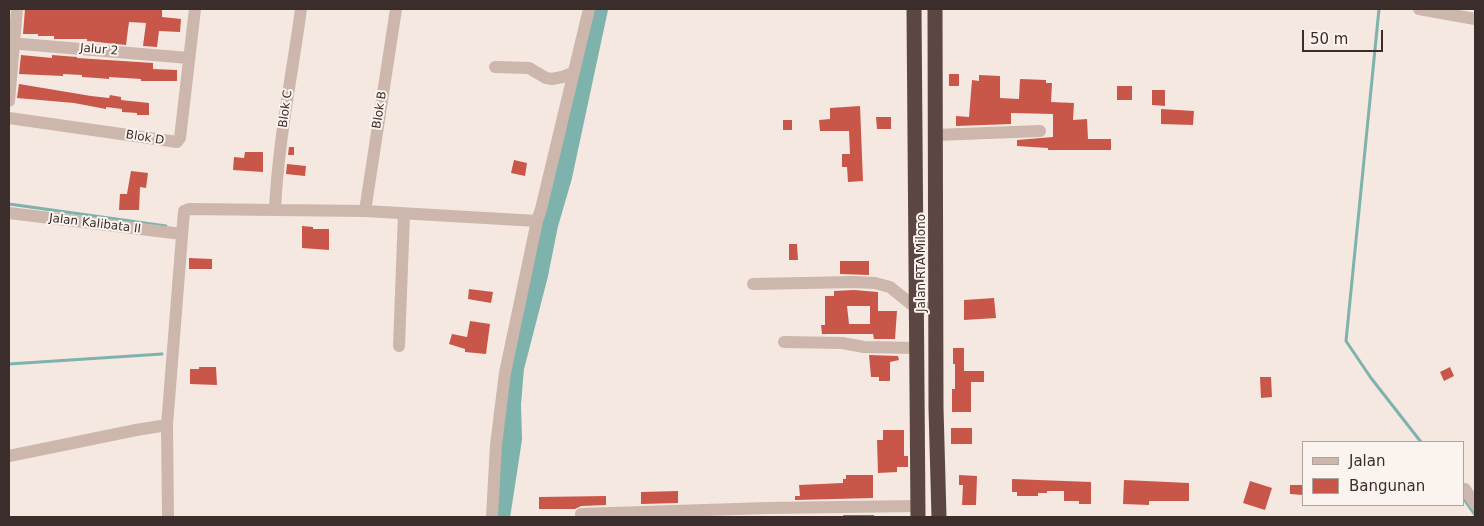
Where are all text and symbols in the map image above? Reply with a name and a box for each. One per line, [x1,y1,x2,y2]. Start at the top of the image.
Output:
scale bar [1304,20,1385,52]
text: 50 m [1310,30,1348,48]
street label: Jalur 2 [79,41,119,59]
street label: Blok C [276,89,296,129]
street label: Blok B [370,90,390,130]
street label: Blok D [125,128,165,148]
street label: Jalan Kalibata II [48,211,142,237]
street label: Jalan RTA Milono [915,214,929,312]
legend [1302,441,1464,506]
text: Jalan [1349,452,1385,470]
text: Bangunan [1349,477,1425,495]

